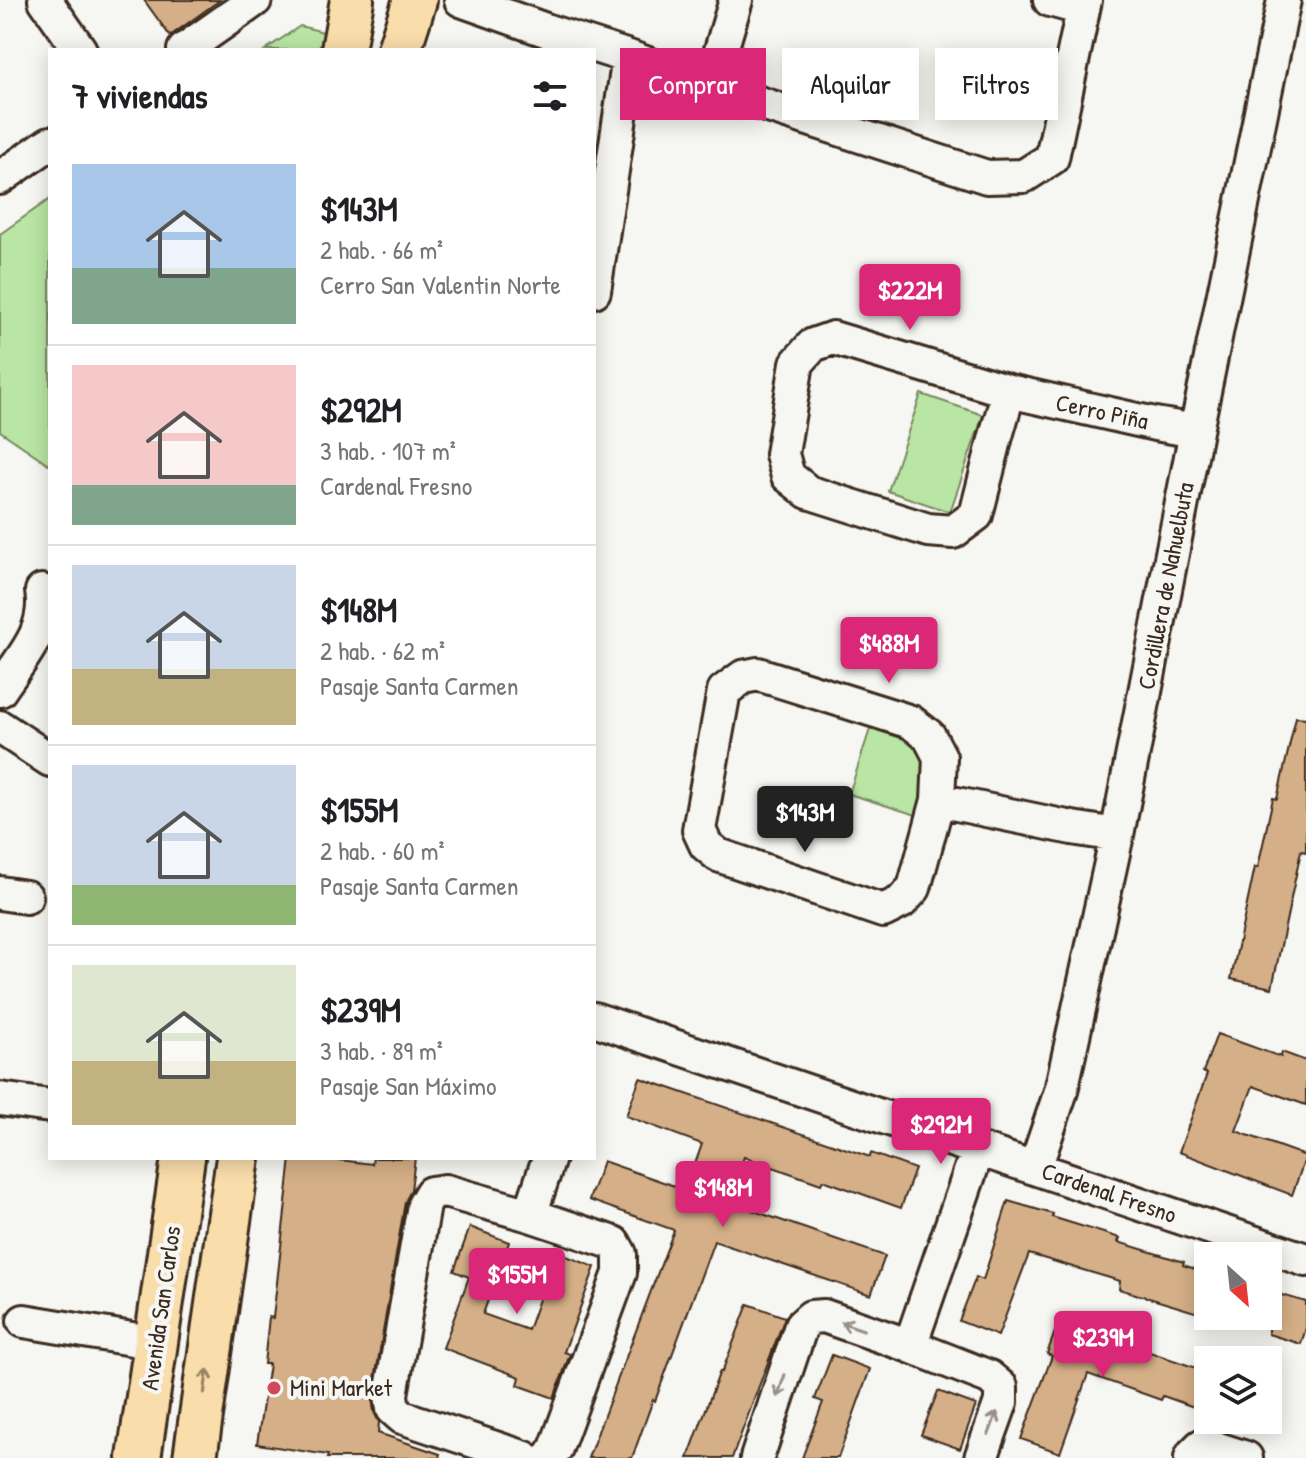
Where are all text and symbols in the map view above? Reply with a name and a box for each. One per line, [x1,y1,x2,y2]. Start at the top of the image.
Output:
chip: Comprar [620,48,766,120]
chip: Alquilar [782,48,919,120]
chip: Filtros [935,48,1058,120]
text: 7 viviendas [72,73,208,119]
icon: filters [528,74,572,118]
text: $143M [320,186,398,232]
icon: home [136,196,232,292]
text: 2 hab. · 66 m² [320,232,443,267]
pin: $222M [854,264,966,332]
text: Cerro San Valentin Norte [320,267,561,302]
text: $222M [877,272,943,307]
street label: Cerro Piña [1053,386,1151,436]
text: $292M [320,387,402,433]
icon: home [136,397,232,493]
text: 3 hab. · 107 m² [320,433,456,468]
text: Cardenal Fresno [320,468,472,503]
street label: Cordillera de Nahuelbuta [1129,480,1201,692]
text: $148M [320,587,397,633]
icon: home [136,597,232,693]
pin: $488M [833,617,945,685]
text: $488M [859,625,919,660]
text: 2 hab. · 62 m² [320,633,445,668]
text: Pasaje Santa Carmen [320,668,519,703]
pin: $143M [749,786,861,854]
text: $155M [320,787,399,833]
text: $143M [775,794,835,829]
icon: home [136,797,232,893]
text: 2 hab. · 60 m² [320,833,444,868]
text: Pasaje Santa Carmen [320,868,519,903]
text: $239M [320,987,401,1033]
icon: home [136,997,232,1093]
text: 3 hab. · 89 m² [320,1033,443,1068]
text: Pasaje San Máximo [320,1068,497,1103]
pin: $292M [885,1098,997,1166]
text: $292M [910,1106,972,1141]
street label: Cardenal Fresno [1038,1154,1181,1230]
pin: $148M [667,1161,779,1229]
text: $148M [693,1169,753,1204]
street label: Avenida San Carlos [133,1224,187,1392]
north arrow [1194,1242,1282,1330]
map controls [1194,1242,1282,1434]
pin: $155M [461,1248,573,1316]
text: $155M [487,1256,547,1291]
pin: $239M [1047,1311,1159,1379]
one-way arrow [840,1318,865,1332]
text: $239M [1072,1319,1134,1354]
button: layers [1194,1346,1282,1434]
one-way arrow [199,1369,214,1394]
place label: Mini Market [290,1371,393,1403]
one-way arrow [773,1373,788,1398]
marker: Mini Market [265,1379,283,1397]
one-way arrow [987,1411,1002,1436]

